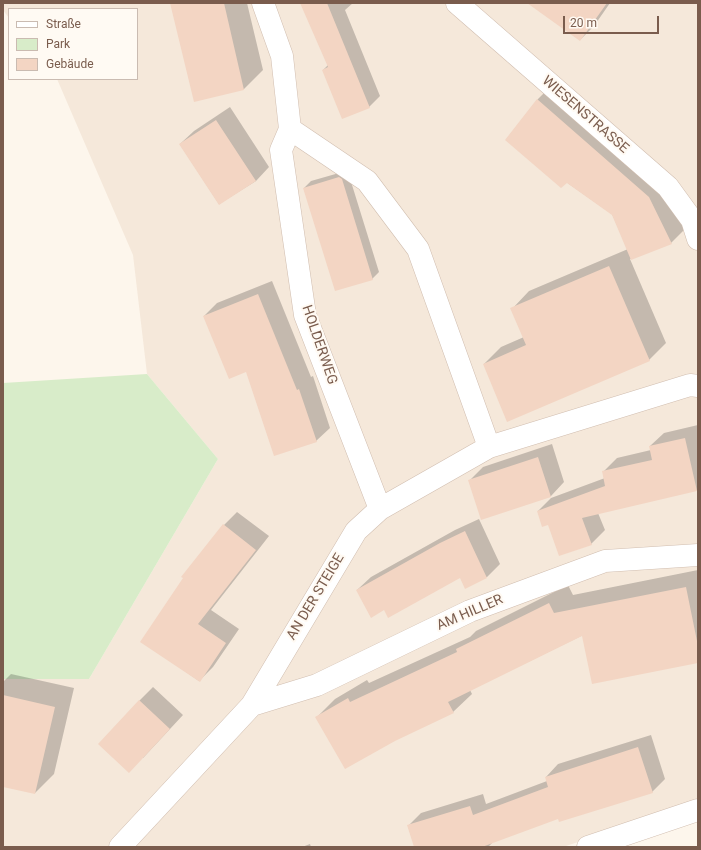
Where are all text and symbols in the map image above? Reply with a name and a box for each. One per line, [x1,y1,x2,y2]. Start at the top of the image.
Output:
legend [8,8,138,80]
scale bar [565,8,661,34]
text: 20 m [570,16,597,30]
text: Straße [46,17,81,31]
text: Park [46,37,70,51]
text: Gebäude [46,57,94,71]
street label: WIESENSTRASSE [538,73,632,157]
street label: HOLDERWEG [298,303,340,387]
street label: AN DER STEIGE [284,551,348,643]
street label: AM HILLER [434,592,506,634]

